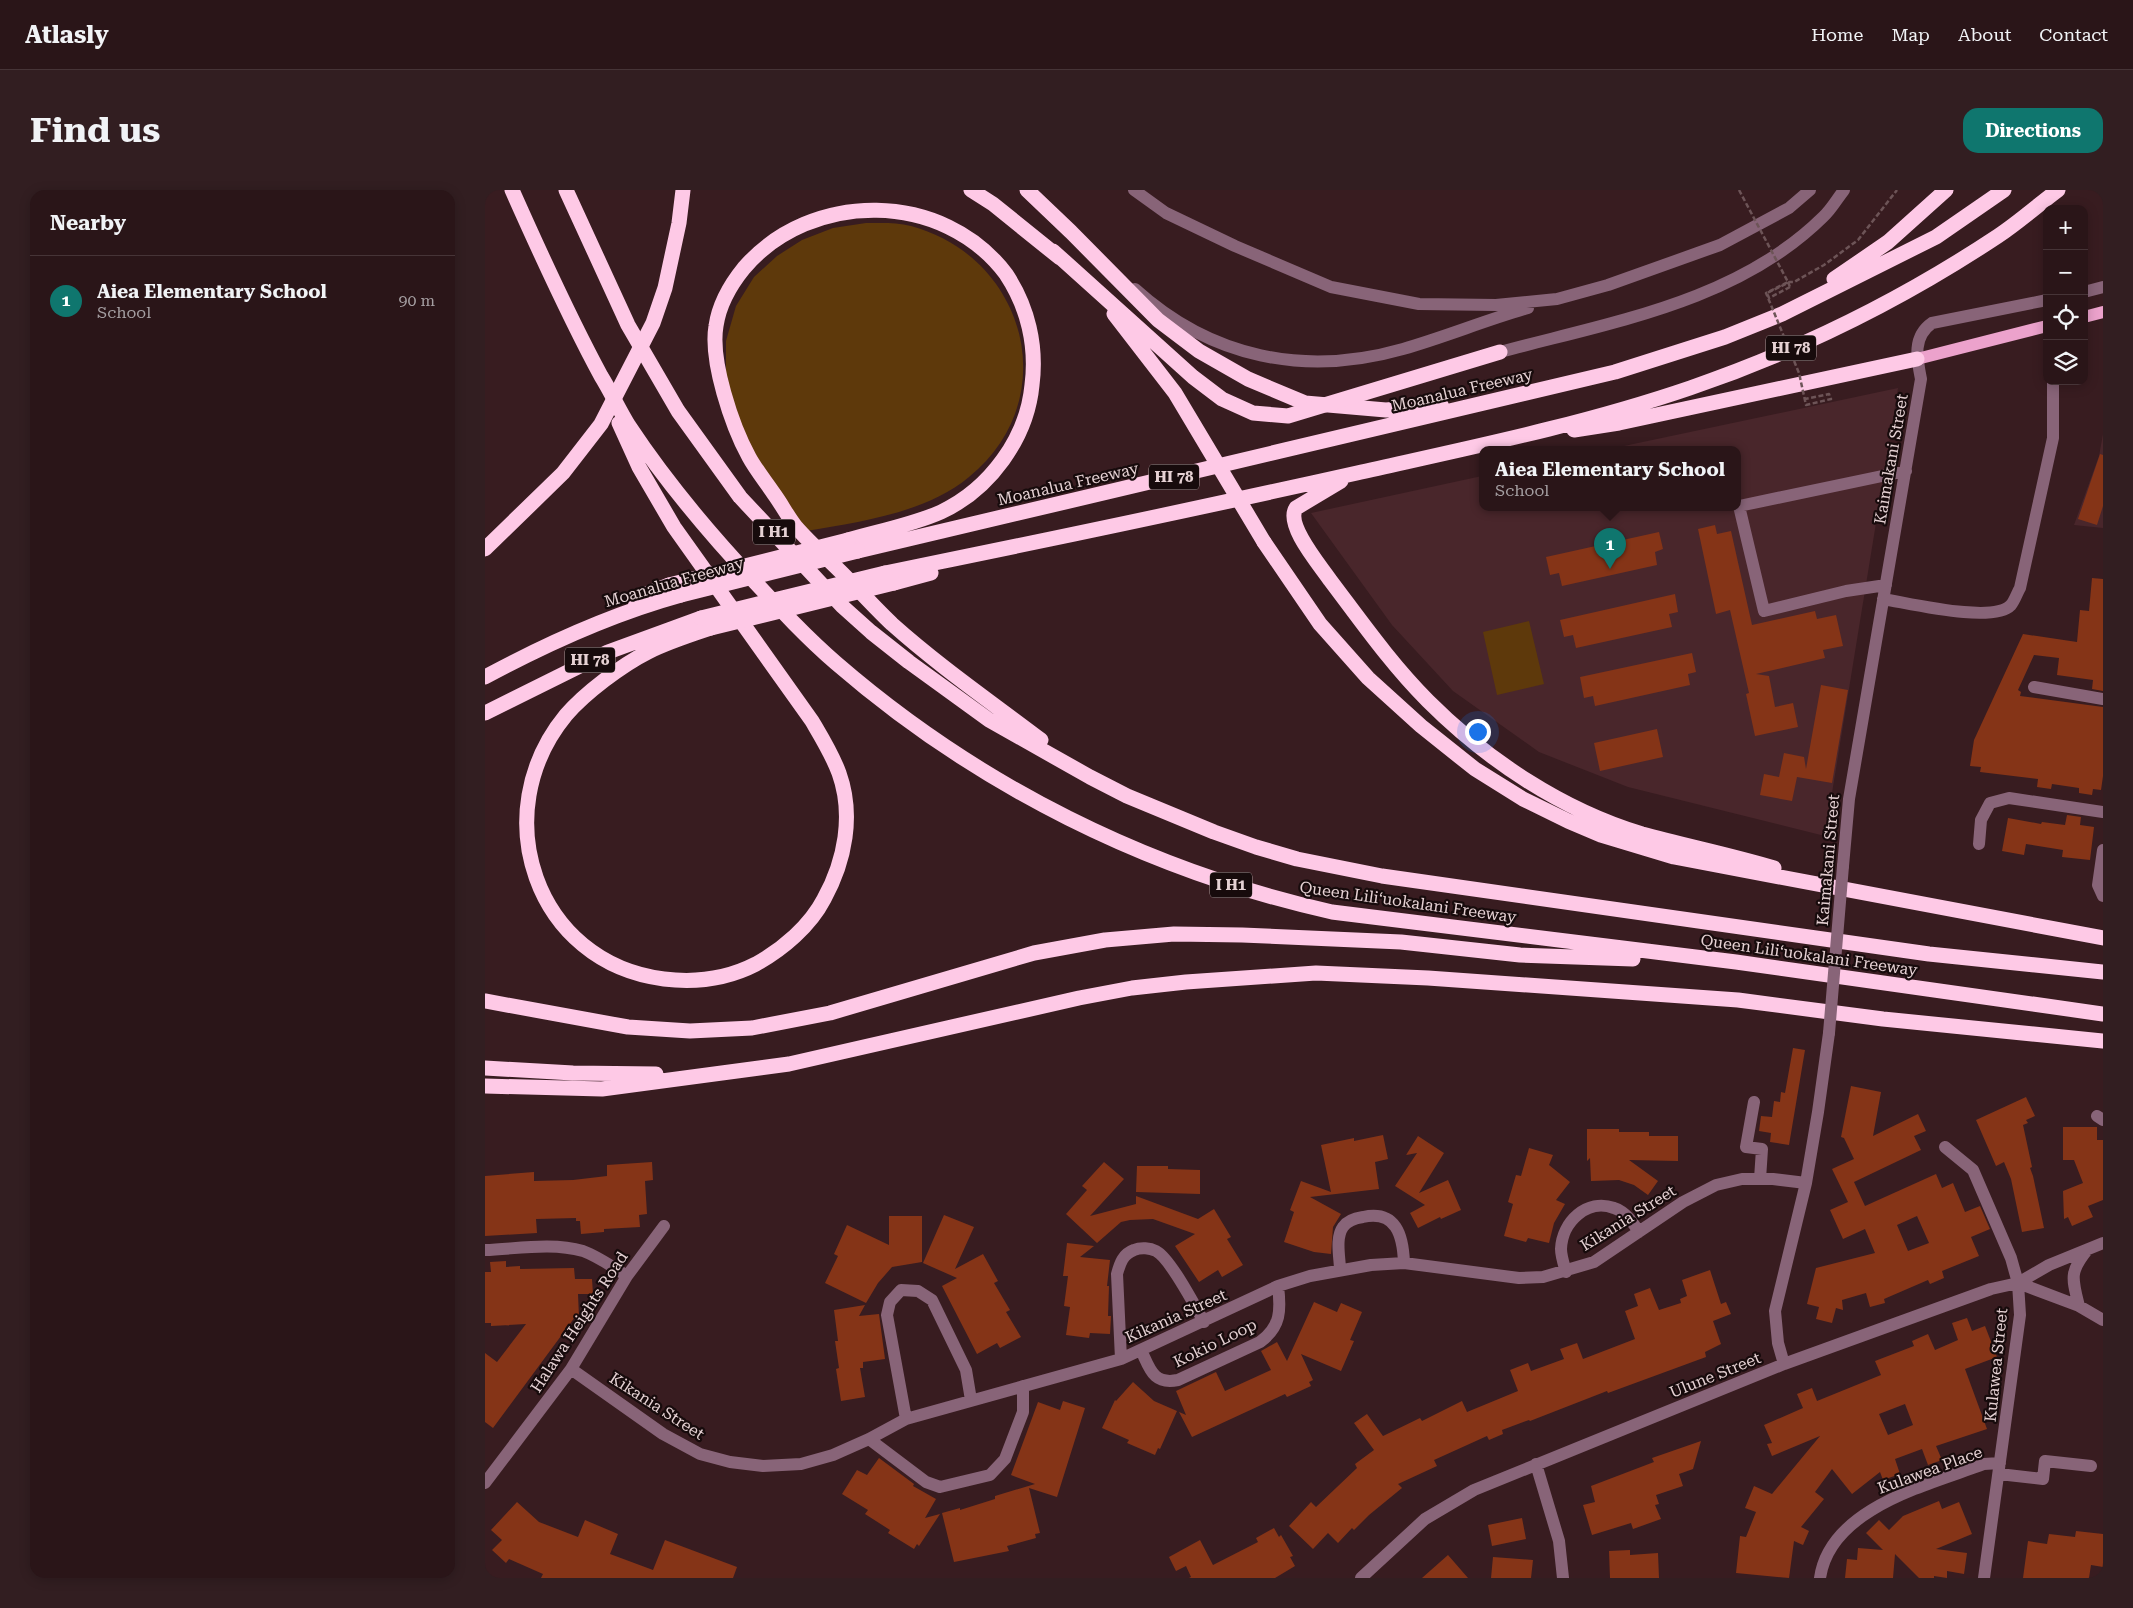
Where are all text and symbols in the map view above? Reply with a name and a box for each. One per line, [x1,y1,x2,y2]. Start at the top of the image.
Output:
text: Atlasly [25,21,109,49]
text: Home [1811,24,1863,45]
text: Map [1891,24,1930,45]
text: About [1958,24,2011,45]
text: Contact [2039,24,2108,45]
button: Directions [1963,108,2103,153]
text: Find us [30,110,160,151]
map controls [2043,205,2088,385]
button: + [2043,205,2088,250]
text: Nearby [50,211,126,235]
button: − [2043,250,2088,295]
text: Aiea Elementary School [97,280,327,303]
text: 1 [62,291,70,310]
text: 90 m [398,291,435,310]
button: locate [2043,295,2088,340]
text: School [97,303,151,322]
road number: HI 78 [1766,336,1816,360]
button: layers [2043,340,2088,385]
street label: Moanalua Freeway [1390,364,1535,415]
street label: Kaimakani Street [1870,392,1912,526]
popup [1479,446,1741,511]
street label: Moanalua Freeway [996,458,1141,509]
text: Aiea Elementary School [1495,458,1725,481]
road number: HI 78 [1149,464,1199,490]
text: School [1495,481,1549,500]
road number: I H1 [753,520,795,544]
pin: 1 [1594,528,1626,569]
street label: Moanalua Freeway [602,553,746,611]
road number: HI 78 [565,648,615,672]
your location [1465,719,1491,745]
street label: Kaimakani Street [1813,793,1843,927]
road number: I H1 [1210,872,1252,898]
street label: Queen Liliʻuokalani Freeway [1298,877,1518,927]
street label: Queen Liliʻuokalani Freeway [1699,930,1919,980]
street label: Kikania Street [1577,1181,1679,1255]
street label: Halawa Heights Road [526,1248,632,1396]
street label: Kikania Street [1122,1285,1230,1347]
street label: Kulawea Street [1981,1307,2011,1423]
street label: Kokio Loop [1170,1315,1260,1371]
street label: Ulune Street [1667,1348,1763,1402]
street label: Kikania Street [606,1368,708,1444]
street label: Kulawea Place [1875,1442,1985,1498]

